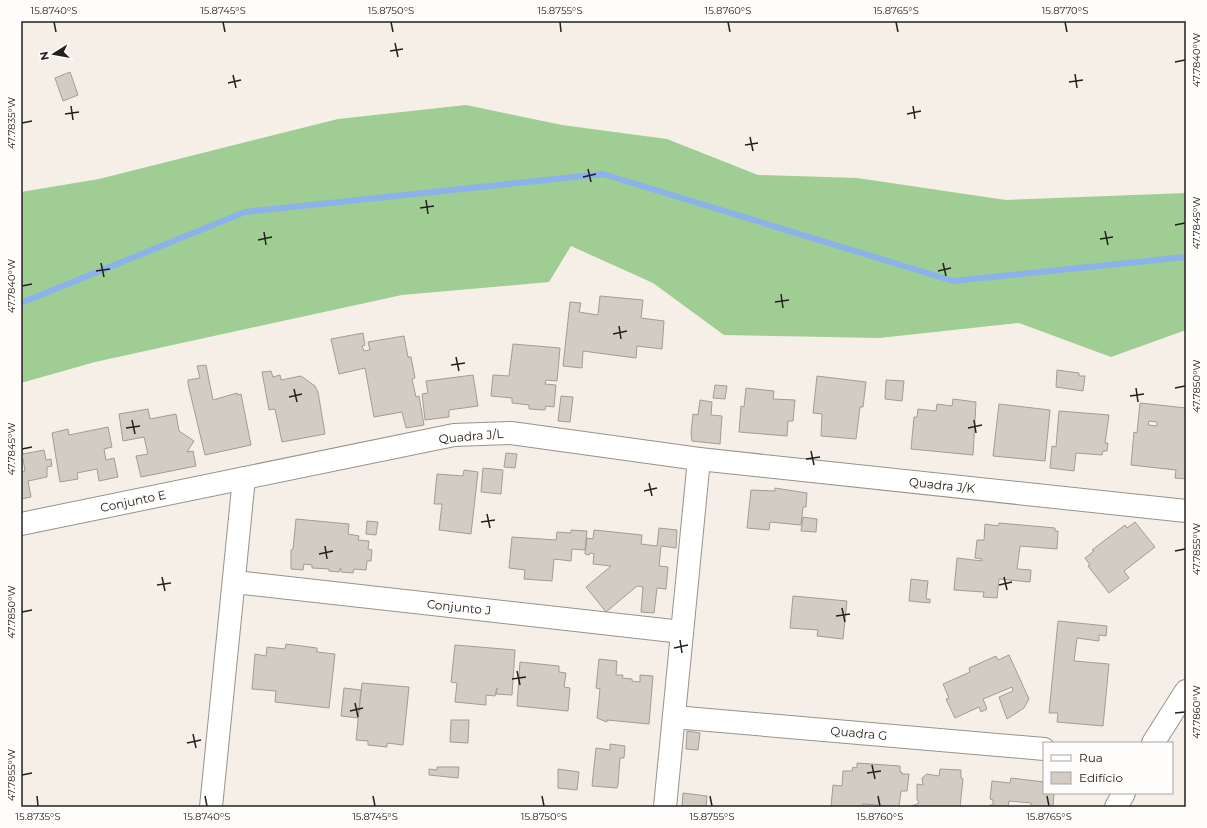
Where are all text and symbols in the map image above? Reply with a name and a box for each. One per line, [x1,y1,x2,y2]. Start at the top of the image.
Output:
text: 15.8740°S [31,4,77,17]
text: 15.8745°S [200,4,246,17]
text: 15.8750°S [368,4,414,17]
text: 15.8755°S [537,4,583,17]
text: 15.8760°S [705,4,751,17]
text: 15.8765°S [873,4,919,17]
text: 15.8770°S [1042,4,1088,17]
text: 47.7840°W [1190,33,1203,87]
north arrow [34,34,74,74]
text: N [36,50,52,62]
text: 47.7835°W [5,97,18,149]
text: 47.7845°W [1190,196,1203,250]
text: 47.7840°W [5,259,18,313]
text: 47.7850°W [1190,359,1203,413]
text: 47.7845°W [5,422,18,476]
street label: Quadra J/L [438,426,504,446]
street label: Quadra J/K [908,474,976,496]
street label: Conjunto E [99,487,167,515]
text: 47.7855°W [1190,523,1203,575]
text: 47.7850°W [5,585,18,639]
street label: Conjunto J [426,596,492,618]
text: 47.7860°W [1190,685,1203,739]
street label: Quadra G [830,723,888,743]
legend [1043,742,1173,794]
text: 47.7855°W [5,749,18,801]
text: Rua [1079,750,1103,765]
text: Edifício [1079,770,1123,785]
text: 15.8735°S [15,810,61,823]
text: 15.8740°S [184,810,230,823]
text: 15.8745°S [352,810,398,823]
text: 15.8750°S [521,810,567,823]
text: 15.8755°S [689,810,735,823]
text: 15.8760°S [857,810,903,823]
text: 15.8765°S [1026,810,1072,823]

